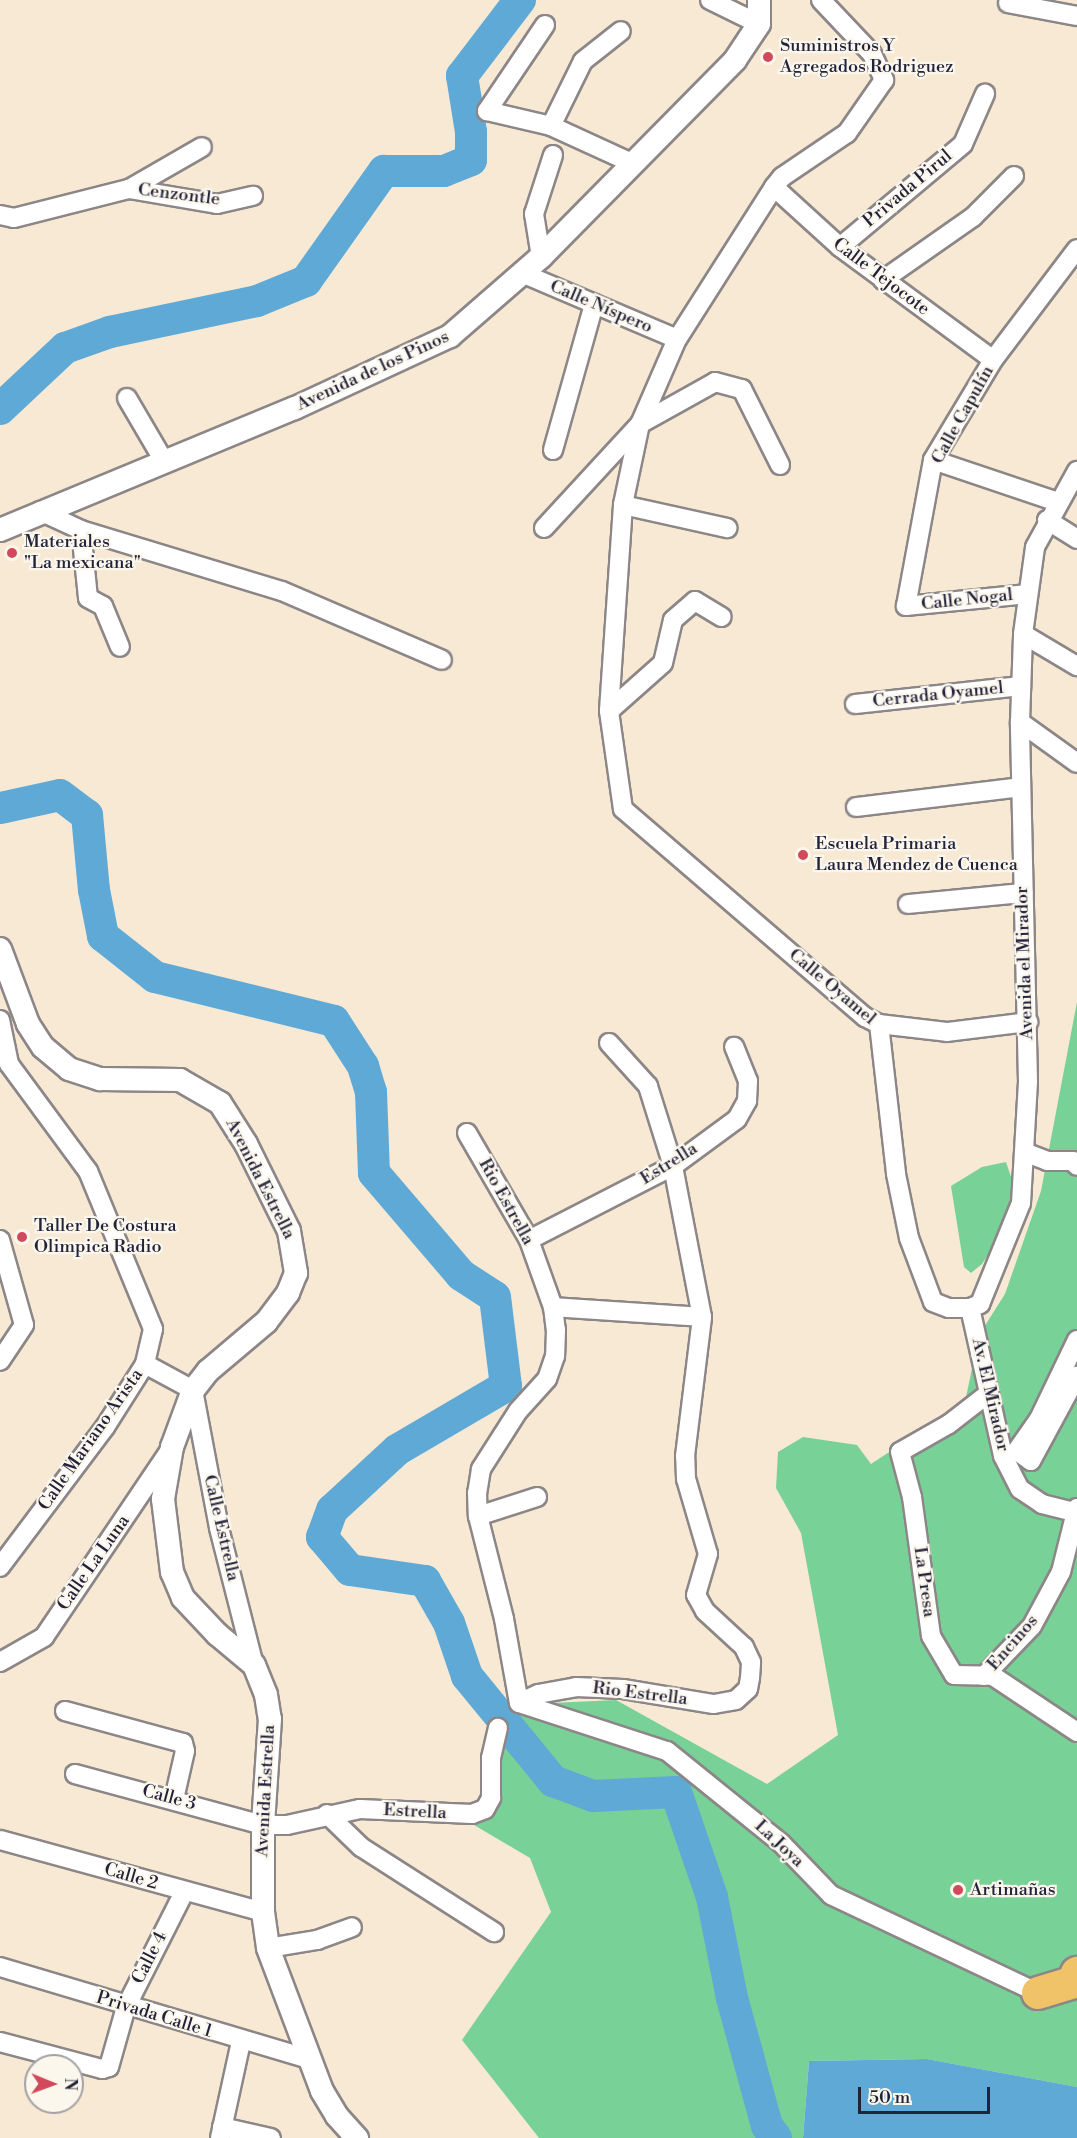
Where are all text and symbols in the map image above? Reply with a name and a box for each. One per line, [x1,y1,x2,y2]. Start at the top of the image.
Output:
place label: Suministros Y Agregados Rodriguez [780,36,954,78]
marker: Suministros Y Agregados Rodriguez [761,50,775,64]
street label: Privada Pirul [859,146,957,232]
street label: Cenzontle [137,179,221,211]
street label: Calle Tejocote [828,234,934,320]
street label: Calle Níspero [546,276,656,338]
street label: Avenida de los Pinos [293,326,453,416]
street label: Calle Capulín [927,362,999,468]
place label: Materiales "La mexicana" [24,532,141,574]
marker: Materiales "La mexicana" [5,546,19,560]
street label: Calle Nogal [920,584,1014,616]
street label: Cerrada Oyamel [871,677,1005,713]
place label: Escuela Primaria Laura Mendez de Cuenca [815,834,1018,876]
marker: Escuela Primaria Laura Mendez de Cuenca [796,848,810,862]
street label: Avenida el Mirador [1012,886,1038,1040]
street label: Calle Oyamel [784,944,880,1030]
street label: Avenida Estrella [220,1115,300,1243]
street label: Estrella [636,1138,702,1190]
street label: Rio Estrella [473,1155,539,1249]
place label: Taller De Costura Olimpica Radio [34,1216,177,1258]
marker: Taller De Costura Olimpica Radio [15,1230,29,1244]
street label: Av. El Mirador [966,1336,1014,1454]
street label: Calle Mariano Arista [34,1365,148,1515]
street label: Calle Estrella [198,1473,244,1583]
street label: Calle La Luna [53,1511,135,1615]
street label: La Presa [908,1545,940,1619]
street label: Encinos [983,1611,1043,1675]
street label: Rio Estrella [591,1677,689,1711]
street label: Avenida Estrella [252,1724,280,1858]
street label: Calle 3 [140,1780,198,1816]
street label: Estrella [383,1800,447,1824]
street label: La Joya [750,1816,808,1872]
street label: Calle 2 [101,1859,161,1895]
place label: Artimañas [970,1879,1056,1901]
marker: Artimañas [951,1883,965,1897]
street label: Calle 4 [128,1928,172,1988]
street label: Privada Calle 1 [93,1987,215,2043]
north arrow [24,2054,84,2114]
scale bar [861,2075,993,2113]
text: N [60,2078,80,2091]
text: 50 m [869,2086,910,2109]

